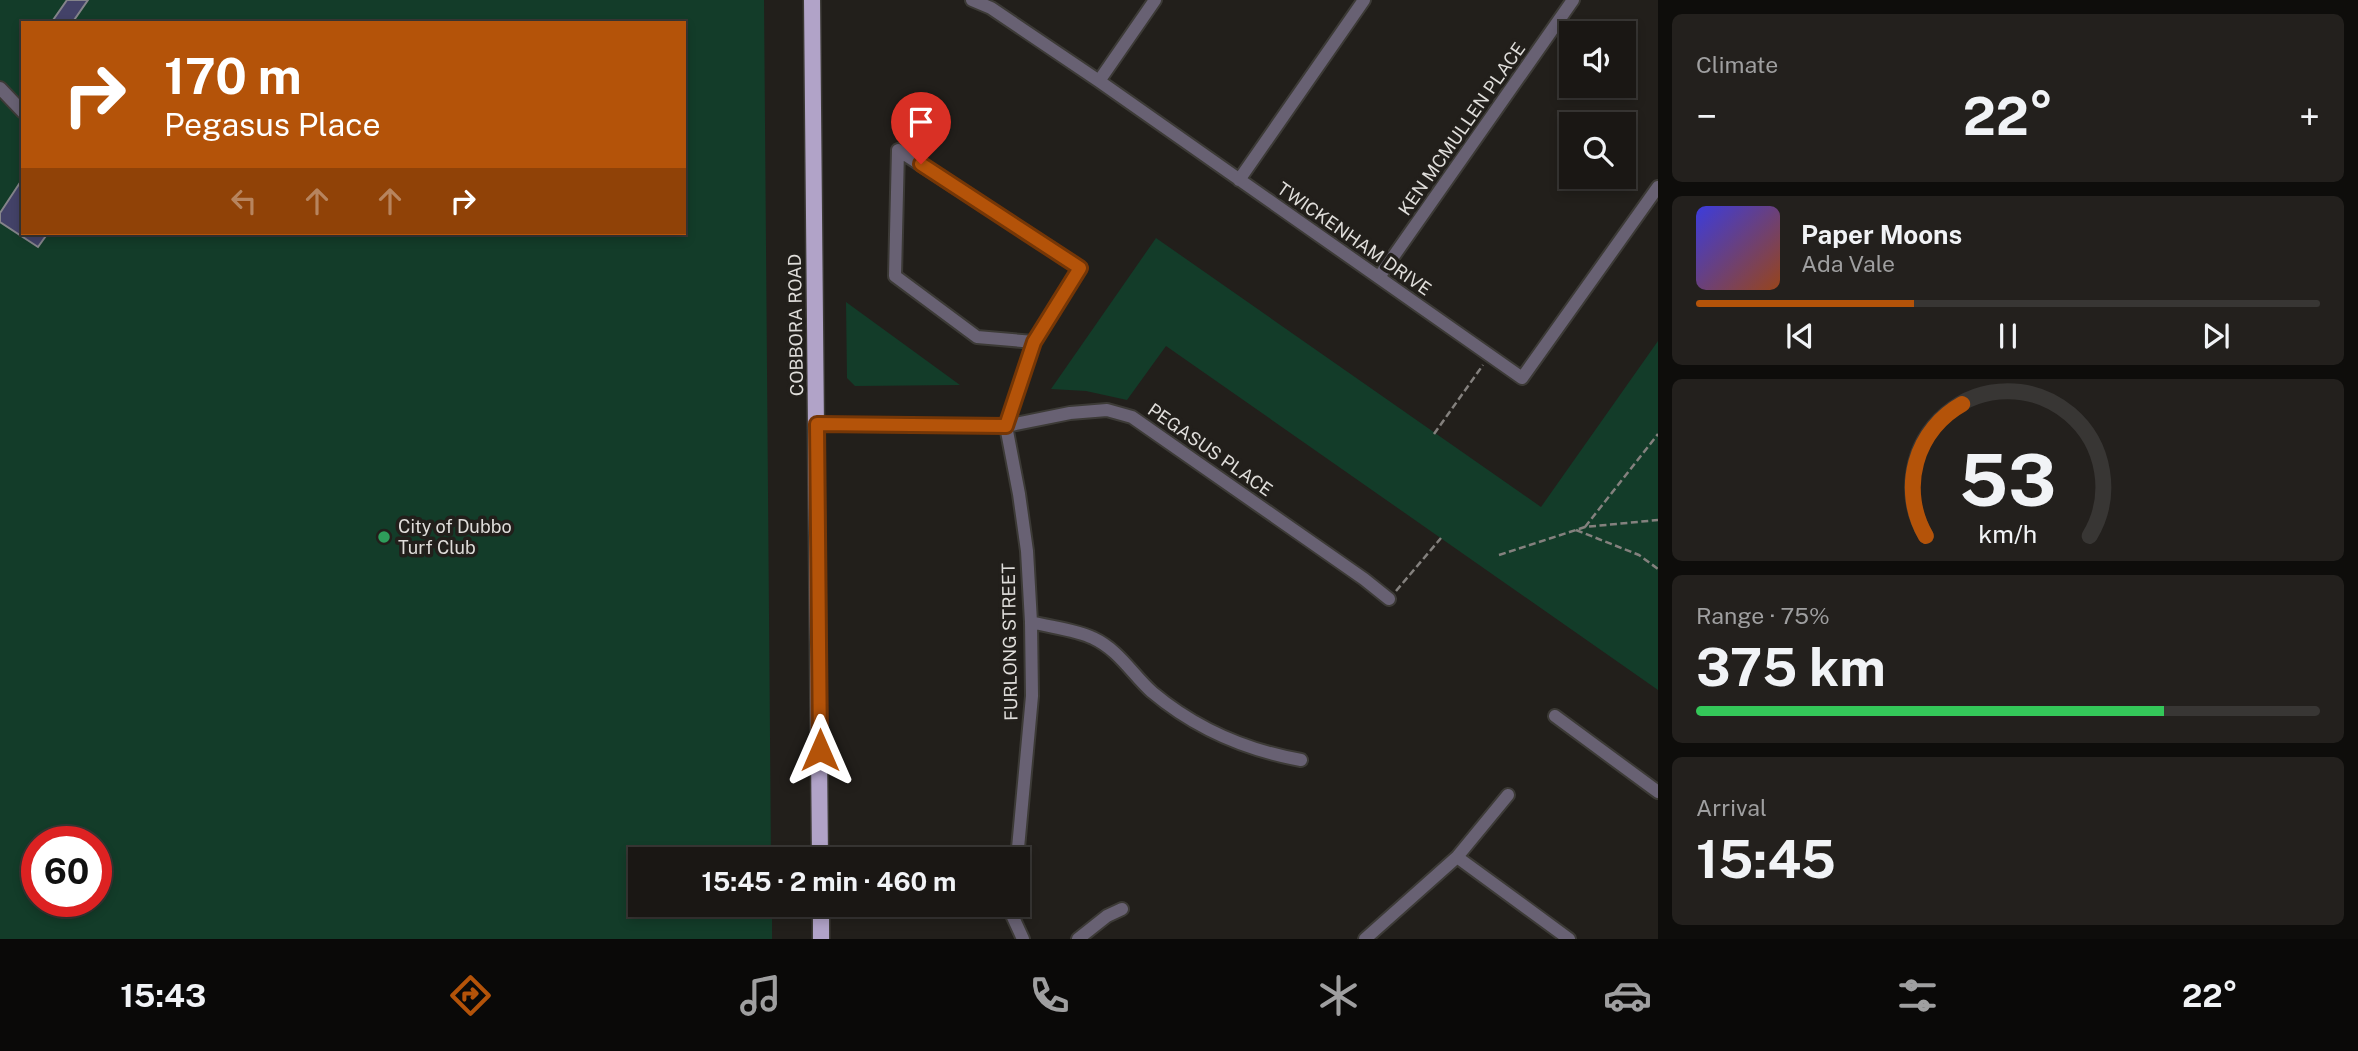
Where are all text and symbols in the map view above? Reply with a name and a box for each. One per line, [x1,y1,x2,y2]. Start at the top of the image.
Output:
map controls [1559,21,1636,189]
button: sound [1559,21,1636,98]
street label: KEN MCMULLEN PLACE [1394,38,1529,219]
text: 170 m [164,47,302,105]
icon: right [49,49,140,140]
text: Climate [1696,51,1778,78]
text: 22° [1963,86,2053,147]
pin [891,92,951,164]
text: − [1696,94,1717,139]
text: + [2299,94,2320,139]
icon: arrive [902,103,940,141]
text: Pegasus Place [164,106,381,143]
button: search [1559,112,1636,189]
street label: TWICKENHAM DRIVE [1273,177,1435,300]
icon: left [225,182,263,220]
icon: ahead [298,182,336,220]
icon: ahead [371,182,409,220]
icon: right [444,182,482,220]
text: Paper Moons [1801,219,1962,250]
text: Ada Vale [1801,250,1895,277]
street label: COBBORA ROAD [784,254,807,396]
icon: previous [1781,317,1819,355]
icon: pause [1989,317,2027,355]
icon: next [2197,317,2235,355]
street label: PEGASUS PLACE [1144,399,1277,500]
text: 53 [1959,437,2057,522]
place label: City of Dubbo Turf Club [398,516,512,558]
text: km/h [1979,518,2037,548]
marker: City of Dubbo Turf Club [376,529,392,545]
street label: FURLONG STREET [998,563,1021,721]
text: Range · 75% [1696,602,1830,629]
text: 375 km [1696,637,1886,698]
position arrow [783,713,857,787]
text: Arrival [1696,794,1767,821]
speed limit sign: 60 [21,826,112,917]
text: 15:45 [1696,829,1836,890]
text: 15:45 · 2 min · 460 m [702,866,956,897]
icon: directions [446,971,495,1020]
icon: music [736,971,785,1020]
icon: phone [1025,971,1074,1020]
icon: climate [1314,971,1363,1020]
icon: car [1603,971,1652,1020]
icon: filters [1893,971,1942,1020]
text: 15:43 [120,977,206,1014]
text: 22° [2182,977,2238,1014]

